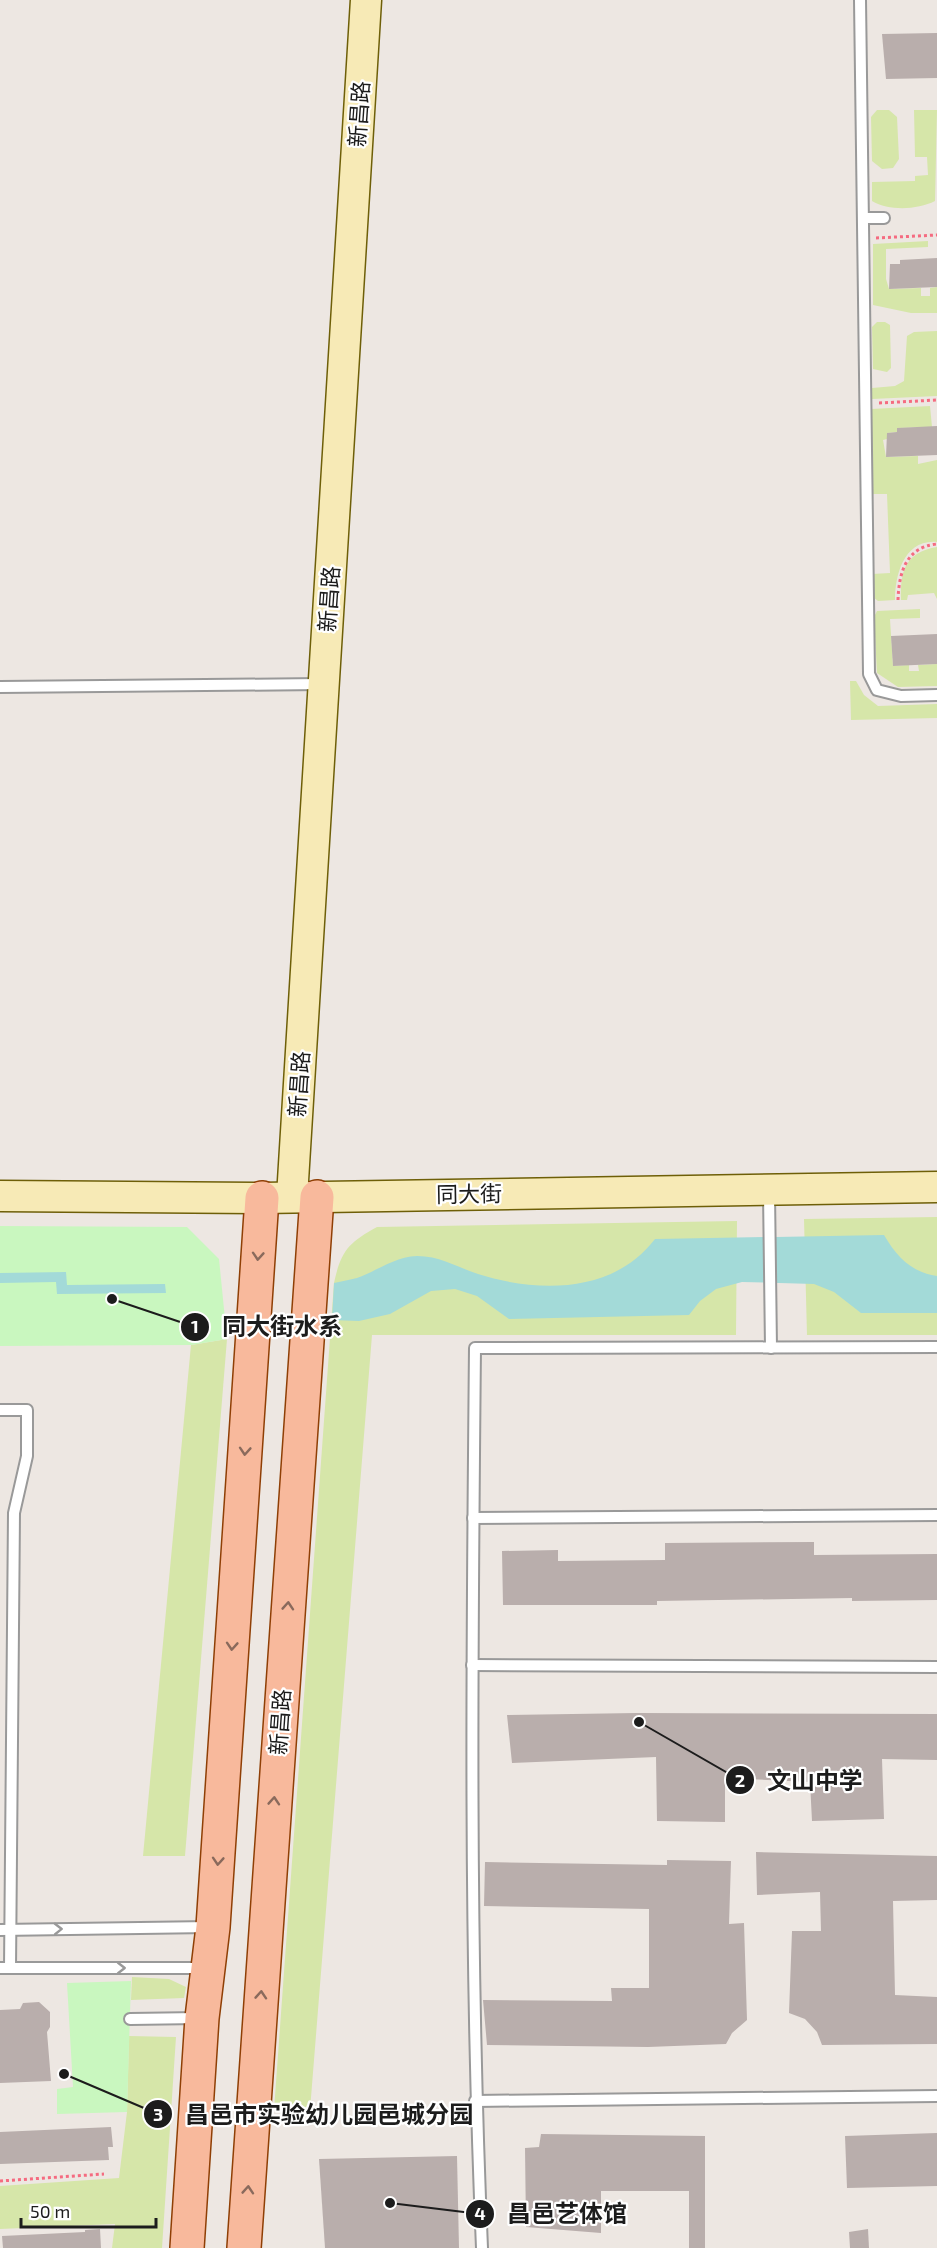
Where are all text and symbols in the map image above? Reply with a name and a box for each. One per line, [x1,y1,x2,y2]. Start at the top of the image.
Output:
street label: 新昌路 [343,80,373,148]
street label: 新昌路 [313,565,343,633]
street label: 新昌路 [283,1050,313,1118]
street label: 同大街 [436,1179,502,1207]
one-way arrow [252,1252,265,1261]
callout: 同大街水系 [180,1306,354,1348]
text: 同大街水系 [222,1311,342,1340]
text: 1 [191,1315,199,1337]
one-way arrow [239,1447,252,1456]
one-way arrow [281,1601,294,1611]
one-way arrow [226,1641,239,1650]
street label: 新昌路 [264,1688,294,1756]
callout: 文山中学 [725,1759,875,1801]
text: 文山中学 [767,1765,863,1794]
text: 2 [735,1769,745,1791]
one-way arrow [267,1796,280,1805]
one-way arrow [211,1857,224,1866]
one-way arrow [54,1923,63,1935]
one-way arrow [117,1962,126,1974]
one-way arrow [254,1991,267,2000]
callout: 昌邑市实验幼儿园邑城分园 [143,2093,484,2135]
text: 昌邑市实验幼儿园邑城分园 [185,2099,473,2128]
text: 3 [153,2103,163,2125]
one-way arrow [241,2185,254,2194]
scale bar [21,2191,156,2229]
callout: 昌邑艺体馆 [465,2193,639,2235]
text: 昌邑艺体馆 [507,2198,627,2227]
text: 50 m [30,2200,70,2222]
text: 4 [474,2202,486,2224]

